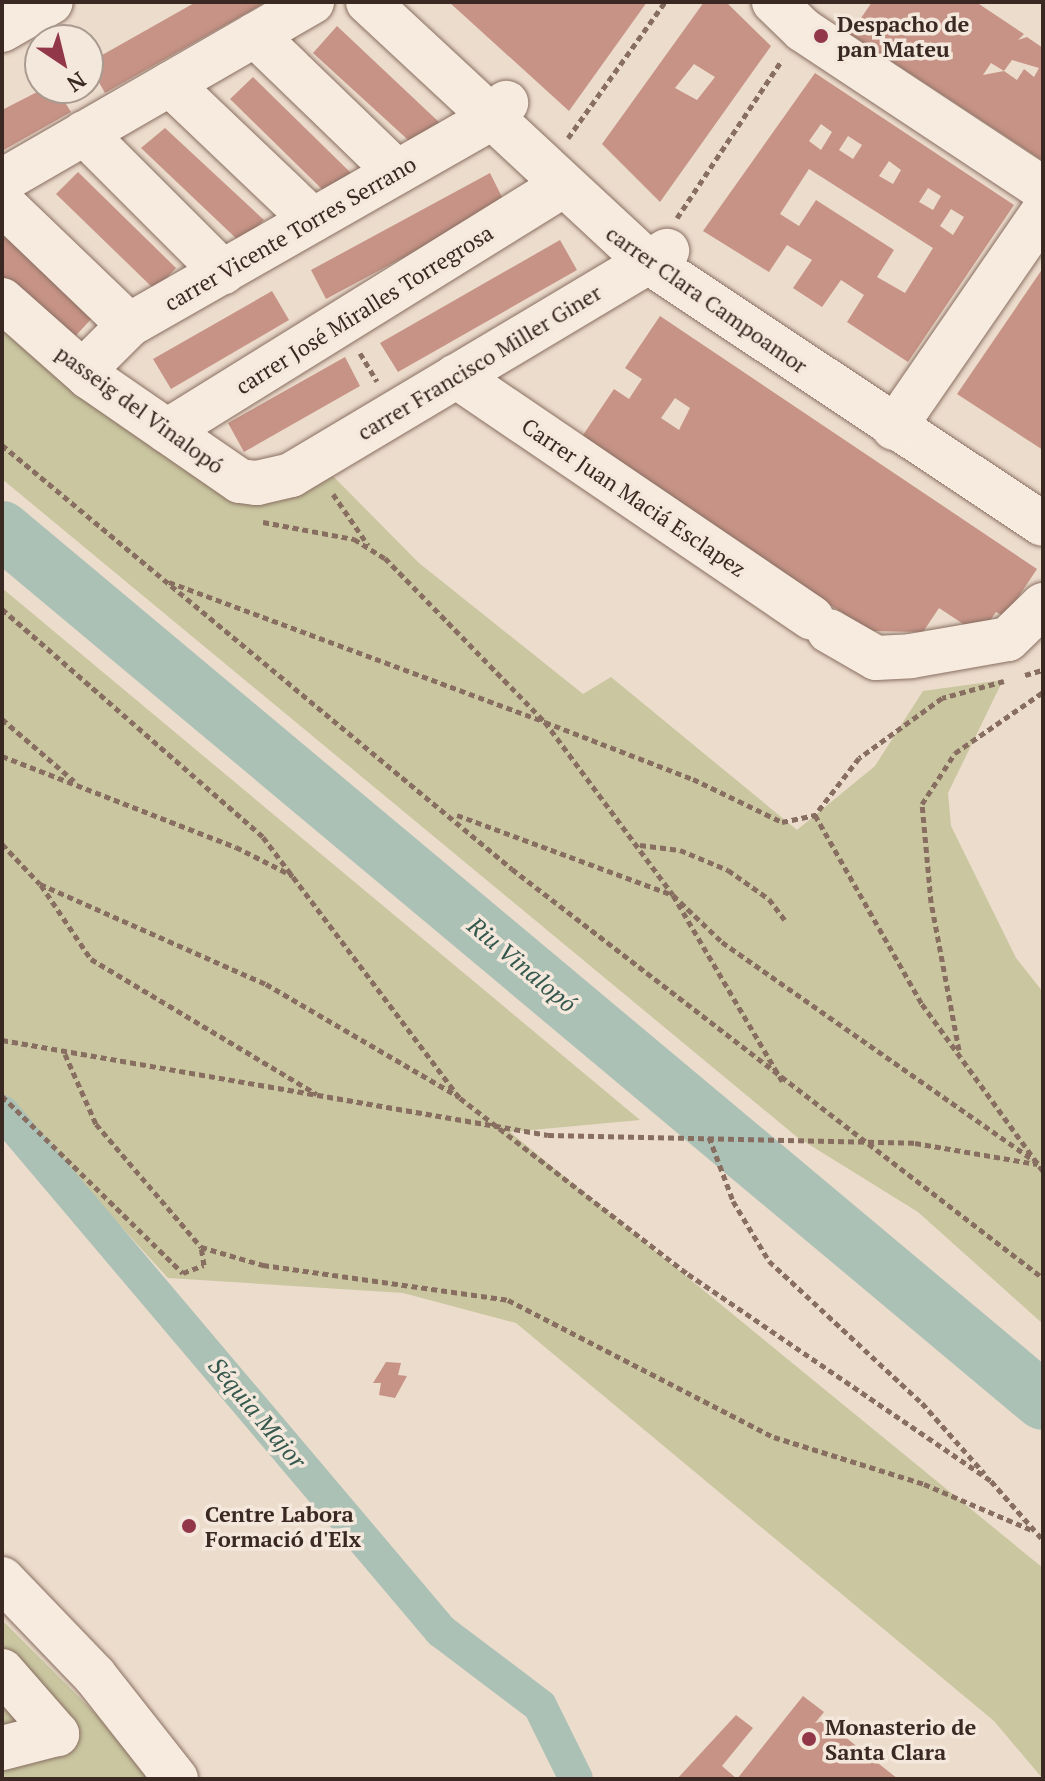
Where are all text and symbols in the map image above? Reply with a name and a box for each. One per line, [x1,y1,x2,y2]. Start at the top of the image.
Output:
place label: Despacho de pan Mateu [837,10,969,62]
north arrow [24,24,104,104]
marker: Despacho de pan Mateu [812,27,830,45]
text: N [62,66,92,99]
street label: carrer Vicente Torres Serrano [159,150,421,316]
street label: carrer José Miralles Torregrosa [231,219,497,399]
street label: carrer Clara Campoamor [601,219,813,379]
street label: carrer Francisco Miller Giner [352,279,606,445]
street label: passeig del Vinalopó [51,339,229,479]
street label: Carrer Juan Maciá Esclapez [517,412,751,582]
water label: Riu Vinalopó [462,911,582,1019]
water label: Séquia Major [202,1352,312,1474]
place label: Centre Labora Formació d'Elx [205,1500,361,1552]
marker: Centre Labora Formació d'Elx [180,1517,198,1535]
place label: Monasterio de Santa Clara [825,1713,976,1764]
marker: Monasterio de Santa Clara [800,1730,818,1748]

